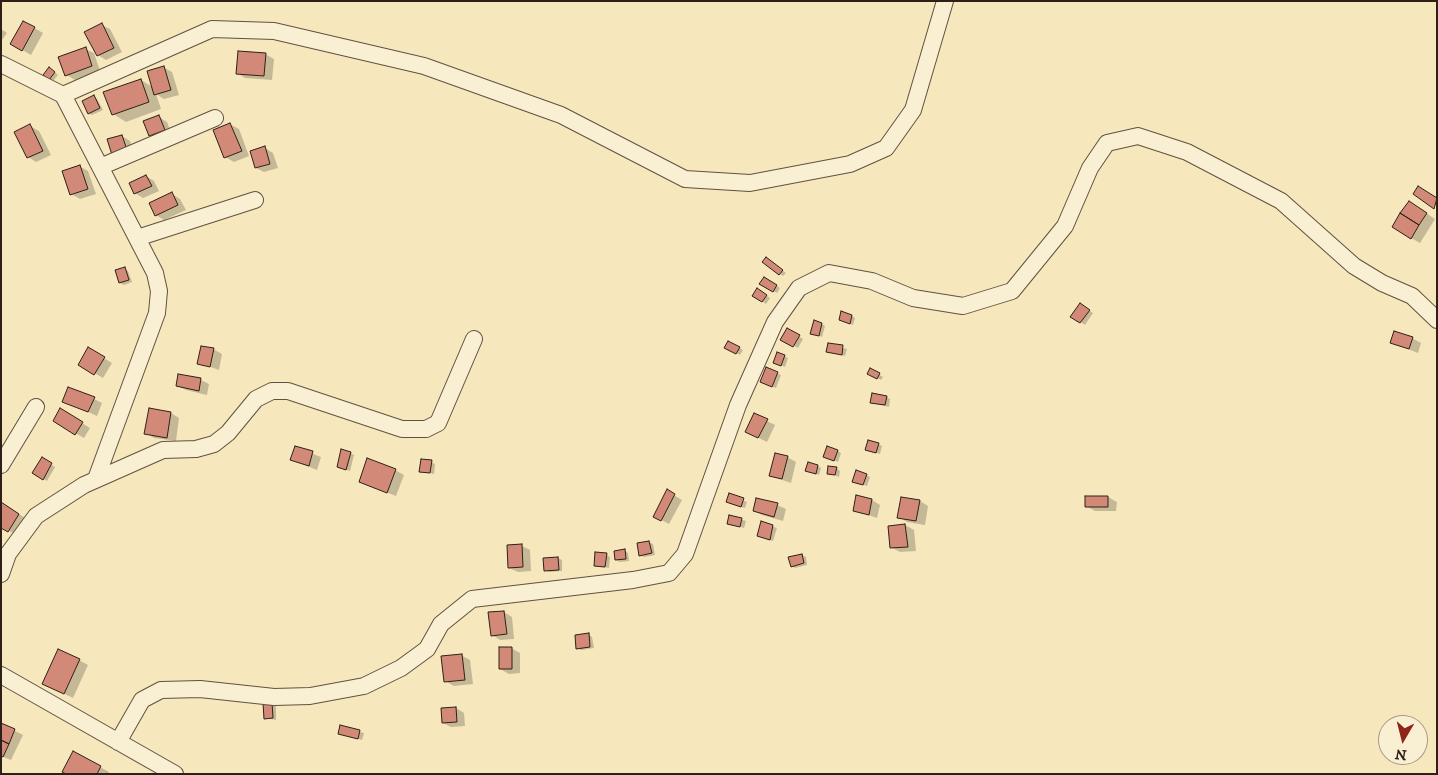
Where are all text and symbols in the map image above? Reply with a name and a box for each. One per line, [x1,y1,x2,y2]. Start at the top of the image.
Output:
north arrow [1378,715,1428,765]
text: N [1394,744,1408,764]

